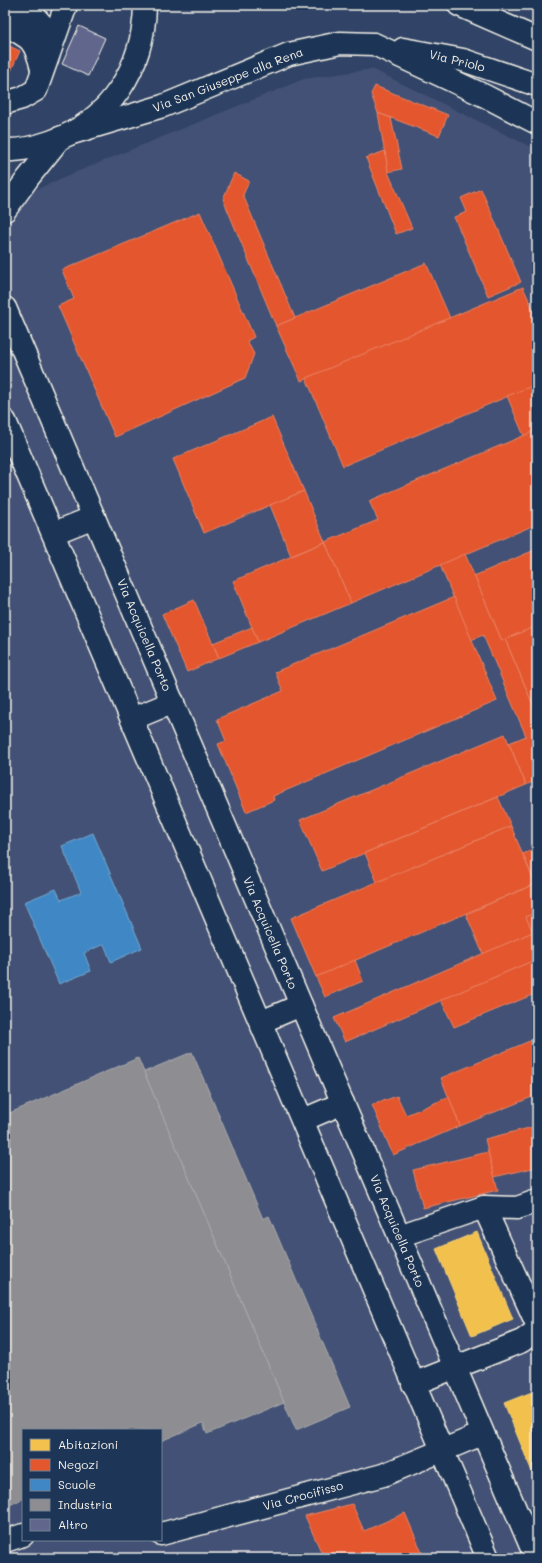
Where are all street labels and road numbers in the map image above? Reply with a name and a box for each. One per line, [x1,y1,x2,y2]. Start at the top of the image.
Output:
street label: Via San Giuseppe alla Rena [150,43,305,115]
street label: Via Priolo [428,45,487,75]
street label: Via Acquicella Porto [114,576,176,693]
street label: Via Acquicella Porto [240,874,302,991]
street label: Via Acquicella Porto [367,1172,429,1289]
street label: Via Crocifisso [261,1477,345,1513]

